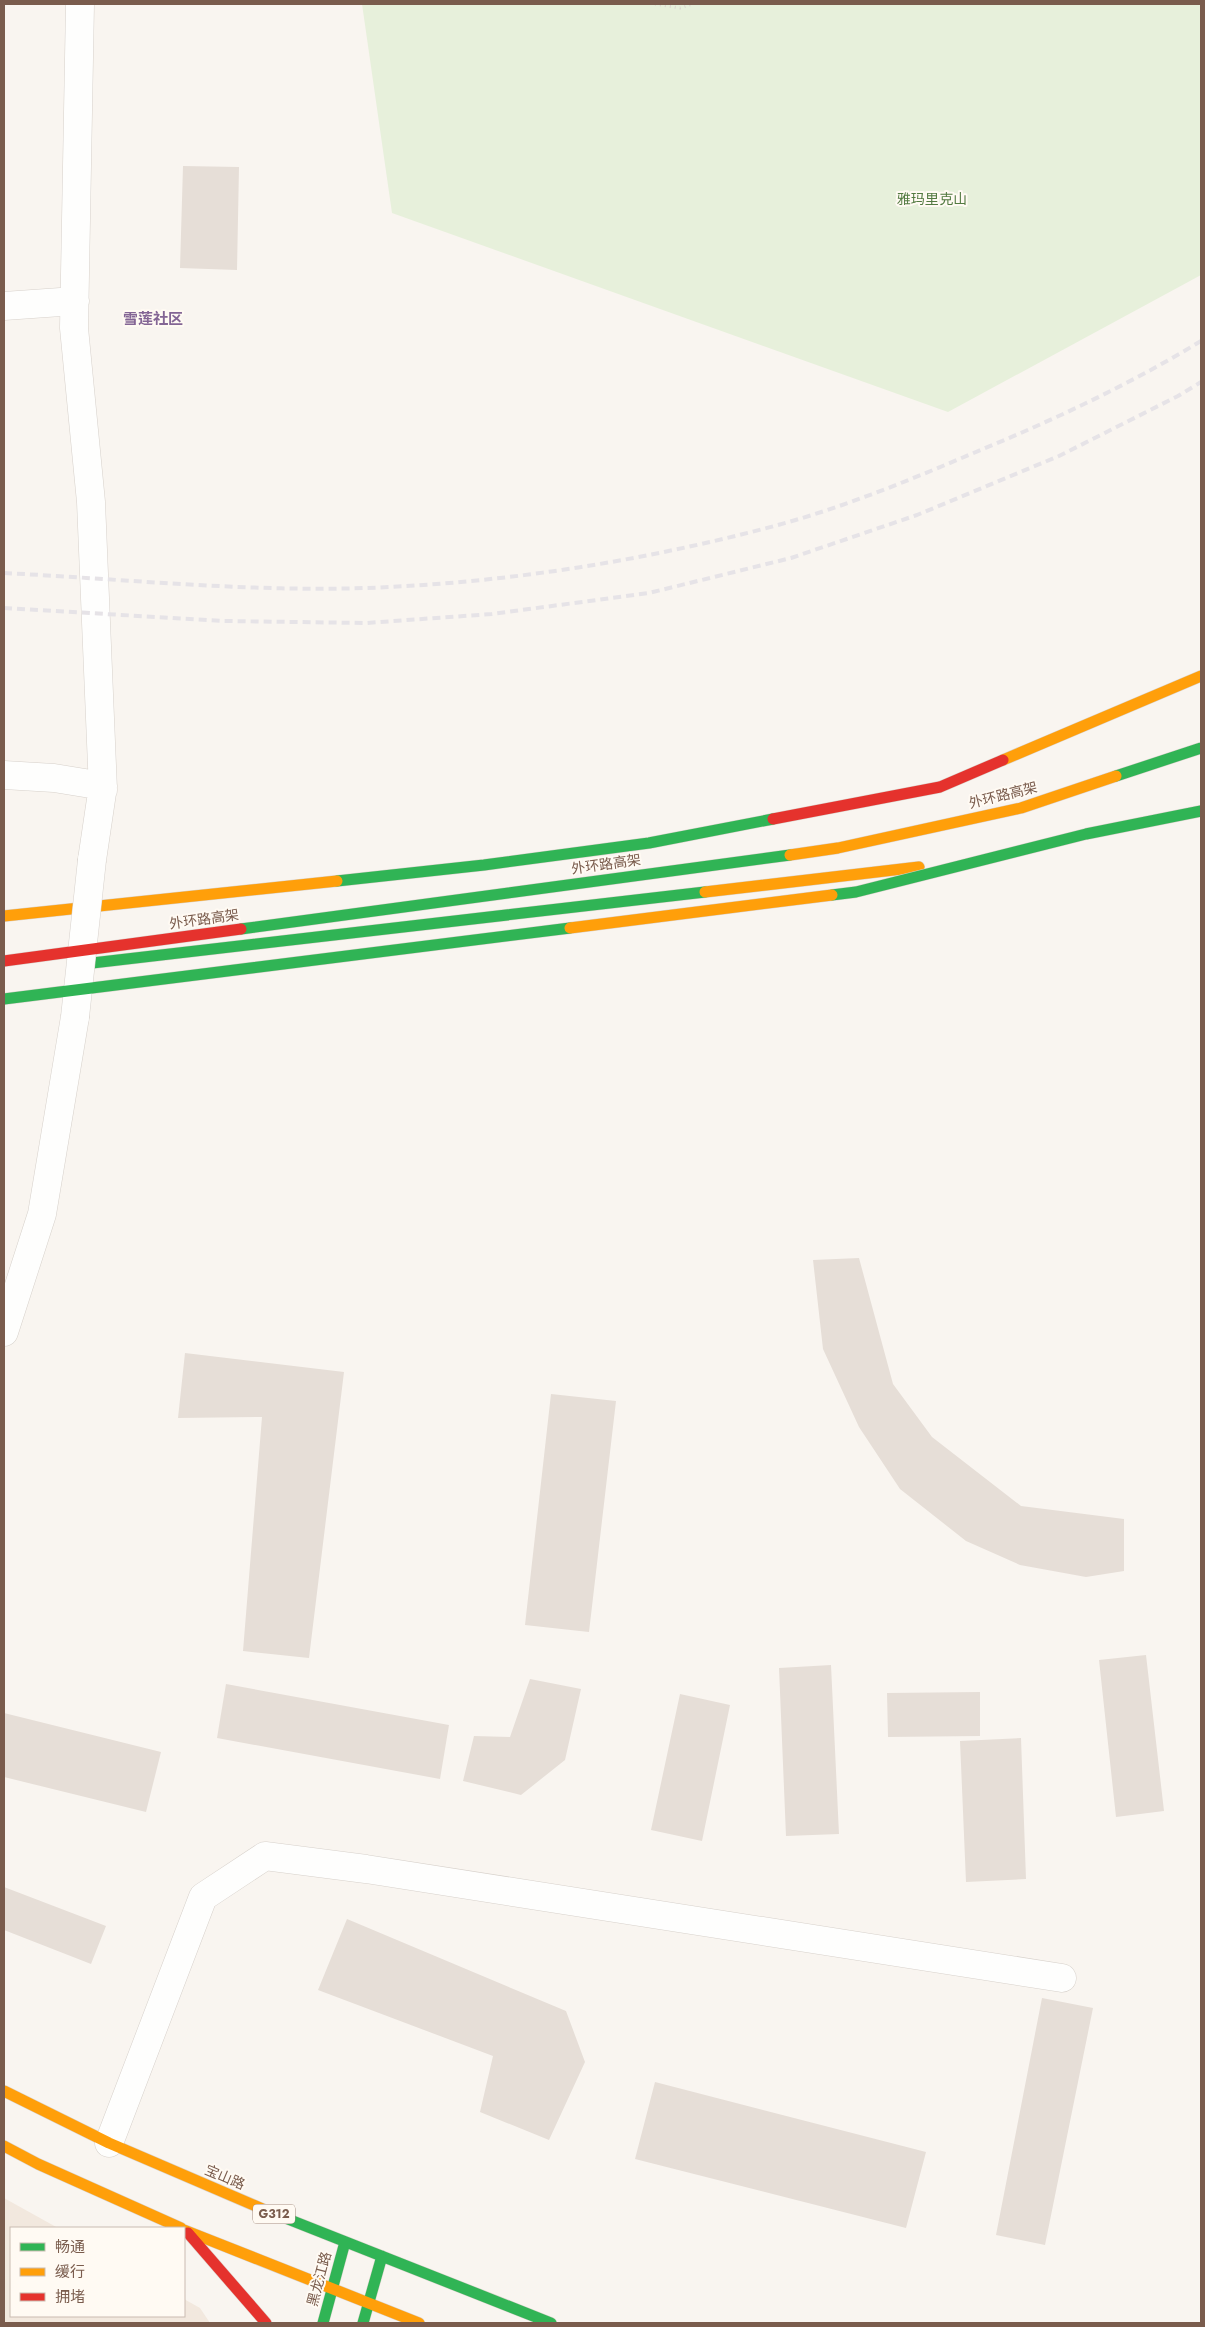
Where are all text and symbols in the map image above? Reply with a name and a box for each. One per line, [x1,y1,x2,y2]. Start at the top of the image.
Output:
park label: 雅玛里克山 [897,189,967,209]
district label: 雪莲社区 [123,308,183,330]
street label: 外环路高架 [967,777,1039,813]
street label: 外环路高架 [570,849,642,879]
street label: 外环路高架 [168,904,240,934]
street label: 宝山路 [202,2160,248,2194]
road number: G312 [253,2204,295,2224]
legend [10,2227,185,2317]
text: 畅通 [55,2236,85,2258]
street label: 黑龙江路 [302,2249,336,2309]
text: 缓行 [55,2261,85,2283]
text: 拥堵 [55,2286,85,2308]

